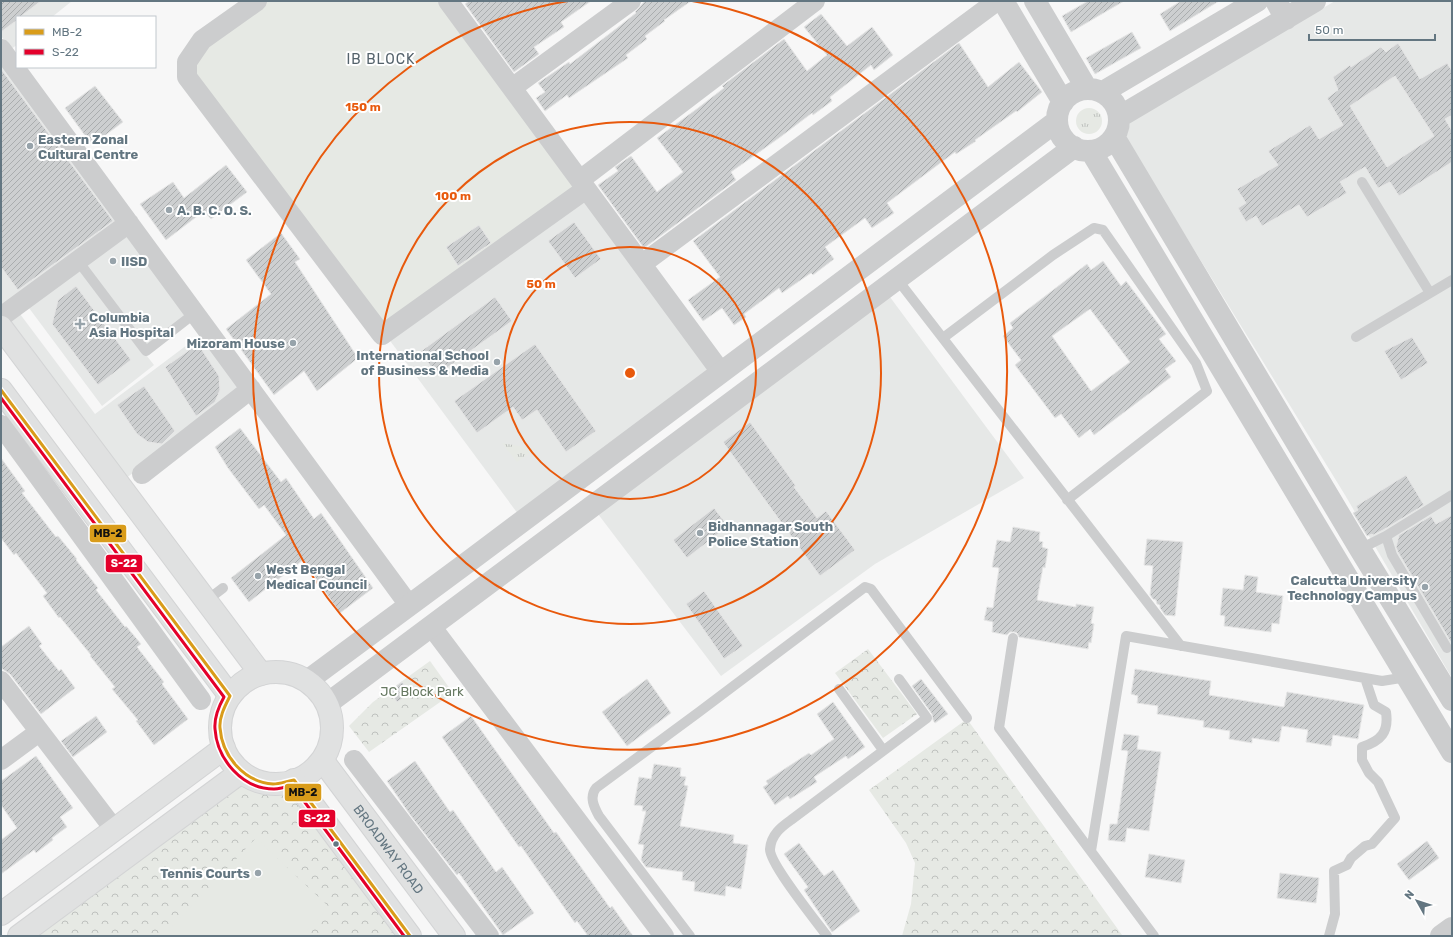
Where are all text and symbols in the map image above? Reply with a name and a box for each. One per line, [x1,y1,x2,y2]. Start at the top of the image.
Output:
legend [16,16,156,68]
scale bar [1309,16,1435,42]
text: 50 m [1315,23,1343,37]
text: MB-2 [52,25,82,39]
text: S-22 [52,45,79,59]
district label: IB BLOCK [347,51,415,68]
text: 150 m [345,100,381,114]
place label: Eastern Zonal Cultural Centre [38,132,139,162]
marker: Eastern Zonal Cultural Centre [25,141,35,151]
text: 100 m [435,189,471,203]
place label: A. B. C. O. S. [177,203,252,218]
marker: A. B. C. O. S. [164,205,174,215]
place label: IISD [121,254,147,269]
marker: IISD [108,256,118,266]
text: 50 m [526,277,556,291]
place label: Columbia Asia Hospital [89,310,174,340]
marker: Columbia Asia Hospital [74,318,86,330]
place label: Mizoram House [186,336,285,351]
marker: Mizoram House [288,338,298,348]
place label: International School of Business & Media [356,348,489,378]
marker: International School of Business & Media [492,357,502,367]
centre of rings [623,366,637,380]
place label: Bidhannagar South Police Station [708,519,833,549]
line badge: MB-2 [89,524,127,543]
text: MB-2 [94,527,122,540]
marker: Bidhannagar South Police Station [695,528,705,538]
line badge: S-22 [105,554,143,573]
text: S-22 [111,557,137,570]
place label: West Bengal Medical Council [266,562,367,592]
marker: West Bengal Medical Council [253,571,263,581]
place label: Calcutta University Technology Campus [1287,573,1417,603]
marker: Calcutta University Technology Campus [1420,582,1430,592]
park label: JC Block Park [380,684,464,699]
line badge: MB-2 [284,783,322,802]
text: MB-2 [289,786,317,799]
street label: BROADWAY ROAD [350,802,427,897]
line badge: S-22 [298,809,336,828]
text: S-22 [304,812,330,825]
unlabelled marker [331,839,341,849]
place label: Tennis Courts [160,866,250,881]
marker: Tennis Courts [253,868,263,878]
north arrow [1397,881,1437,921]
text: N [1402,888,1417,902]

